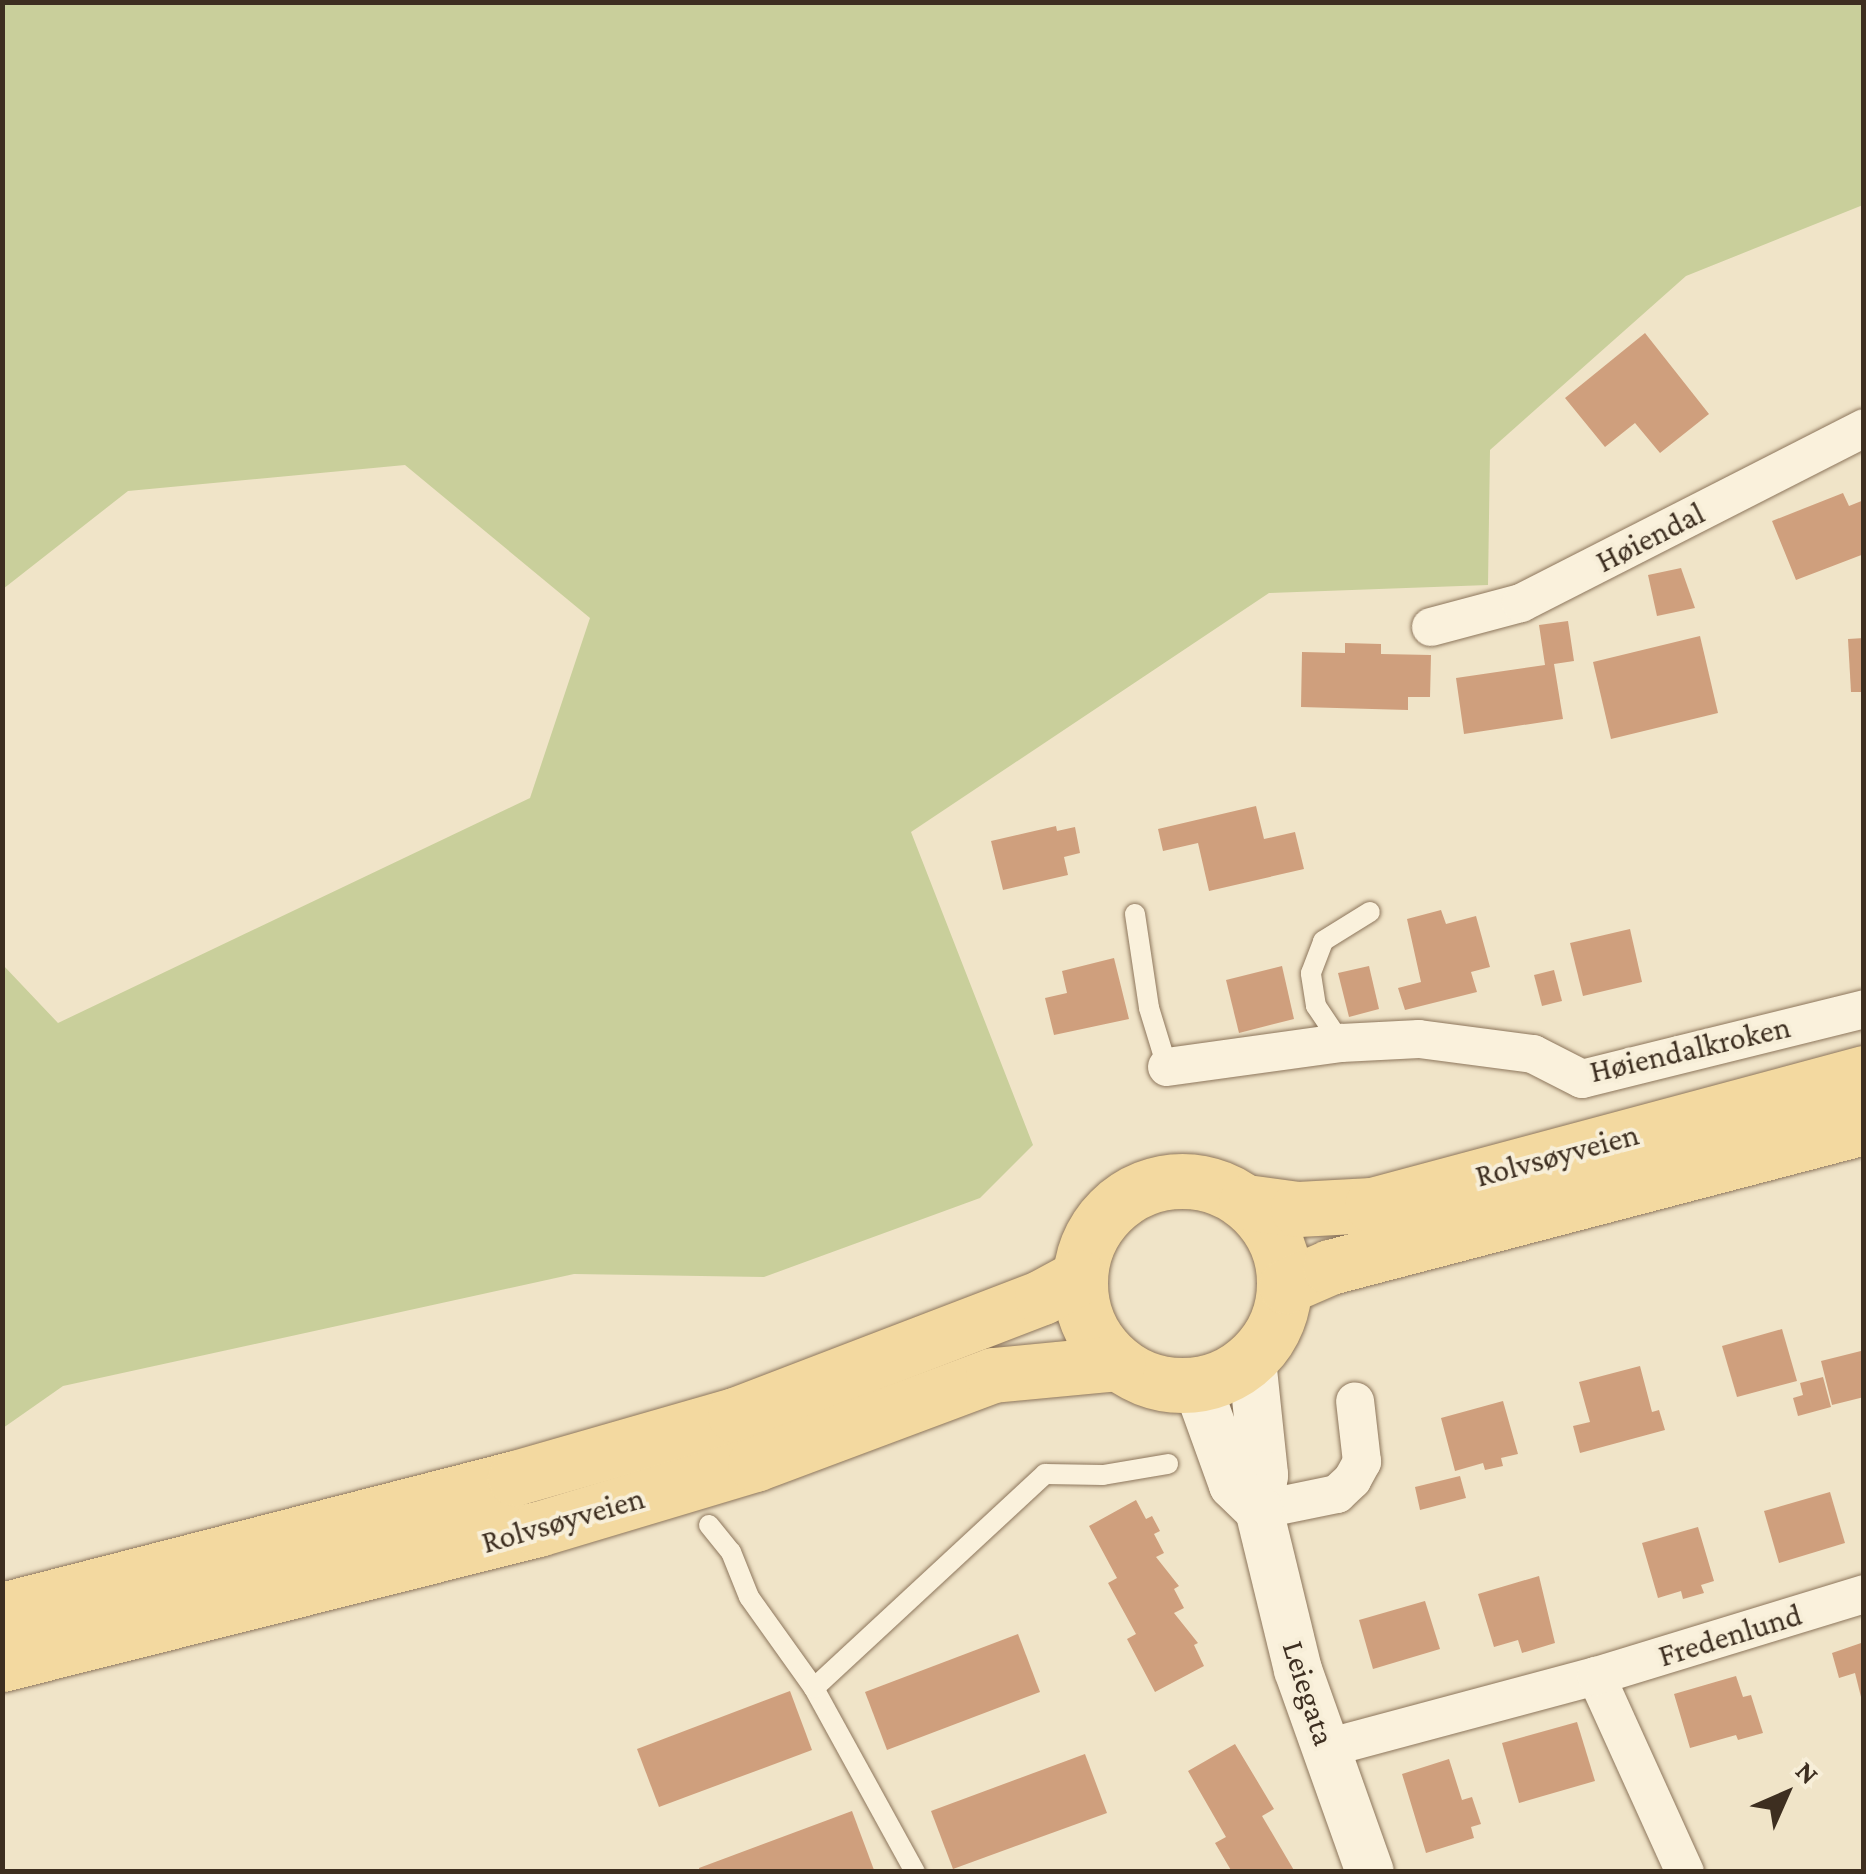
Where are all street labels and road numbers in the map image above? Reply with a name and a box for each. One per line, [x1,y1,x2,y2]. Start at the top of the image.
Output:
street label: Høiendal [1589,493,1711,581]
street label: Høiendalkroken [1586,1007,1794,1091]
street label: Rolvsøyveien [1471,1115,1643,1195]
street label: Rolvsøyveien [477,1478,649,1562]
street label: Fredenlund [1654,1595,1806,1675]
street label: Leiegata [1274,1636,1344,1750]

